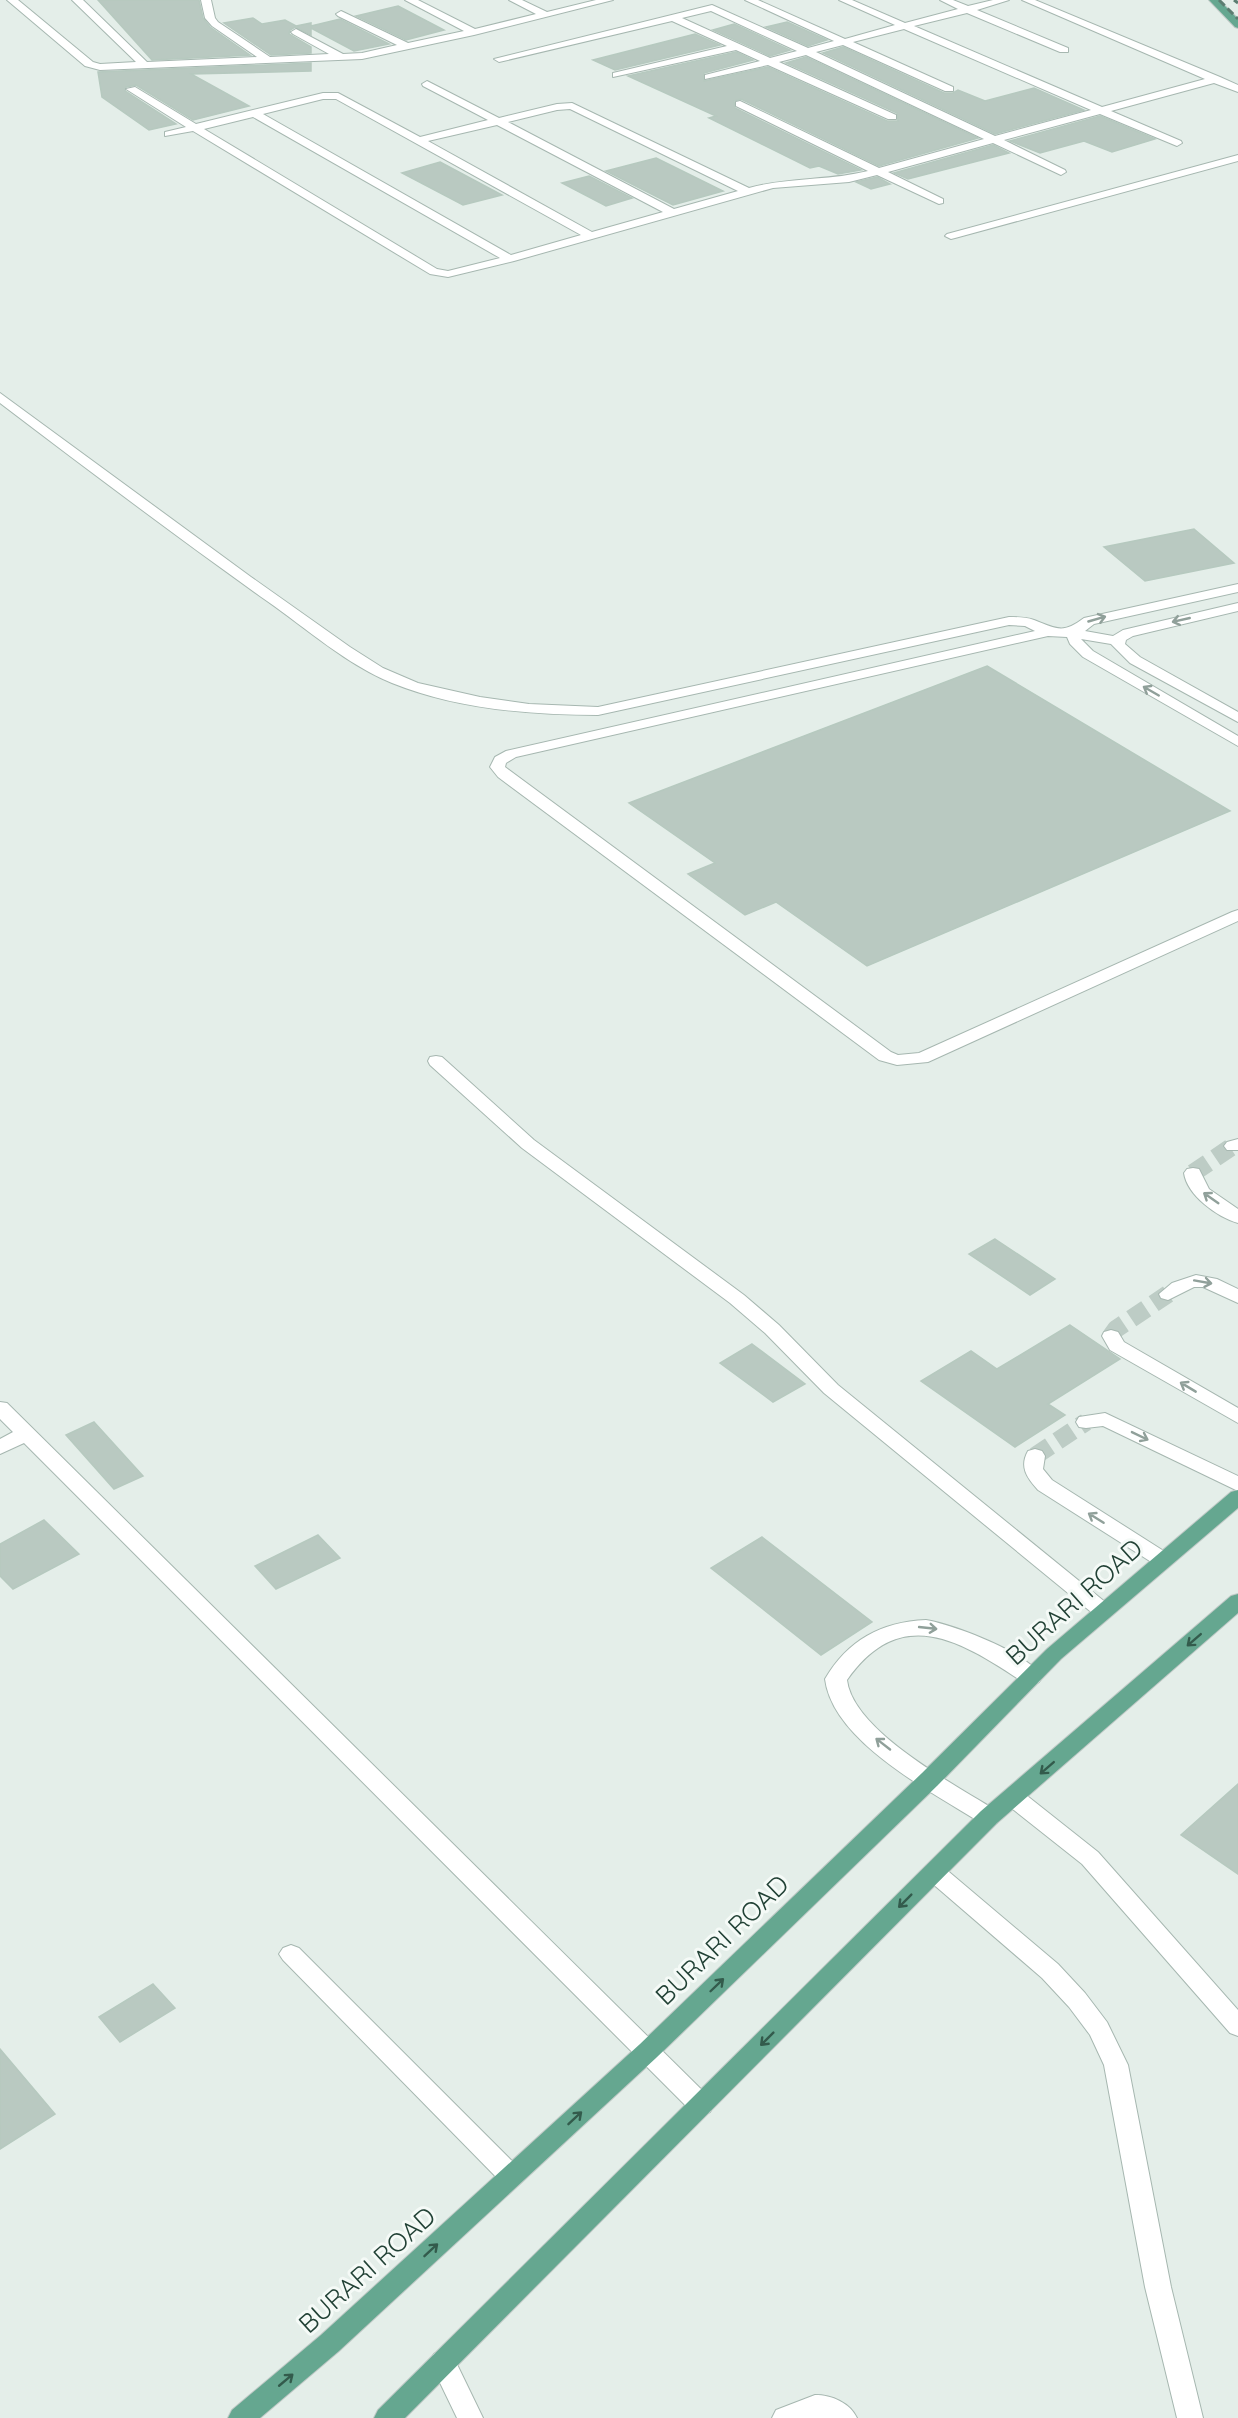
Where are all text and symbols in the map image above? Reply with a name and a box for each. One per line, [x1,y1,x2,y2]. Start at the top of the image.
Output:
one-way arrow [1087,613,1106,624]
one-way arrow [1172,615,1191,626]
one-way arrow [1143,685,1160,697]
one-way arrow [1203,1192,1220,1204]
one-way arrow [1193,1277,1212,1288]
one-way arrow [1180,1381,1197,1393]
one-way arrow [1131,1430,1149,1442]
one-way arrow [1088,1512,1105,1524]
street label: BURARI ROAD [998,1531,1149,1672]
one-way arrow [917,1623,937,1634]
one-way arrow [1187,1633,1202,1647]
one-way arrow [876,1738,892,1751]
one-way arrow [1040,1761,1055,1775]
street label: BURARI ROAD [648,1868,795,2012]
one-way arrow [897,1894,912,1908]
one-way arrow [709,1977,724,1992]
one-way arrow [759,2032,774,2046]
one-way arrow [567,2111,582,2125]
street label: BURARI ROAD [291,2199,442,2340]
one-way arrow [423,2243,438,2257]
one-way arrow [278,2373,293,2387]

